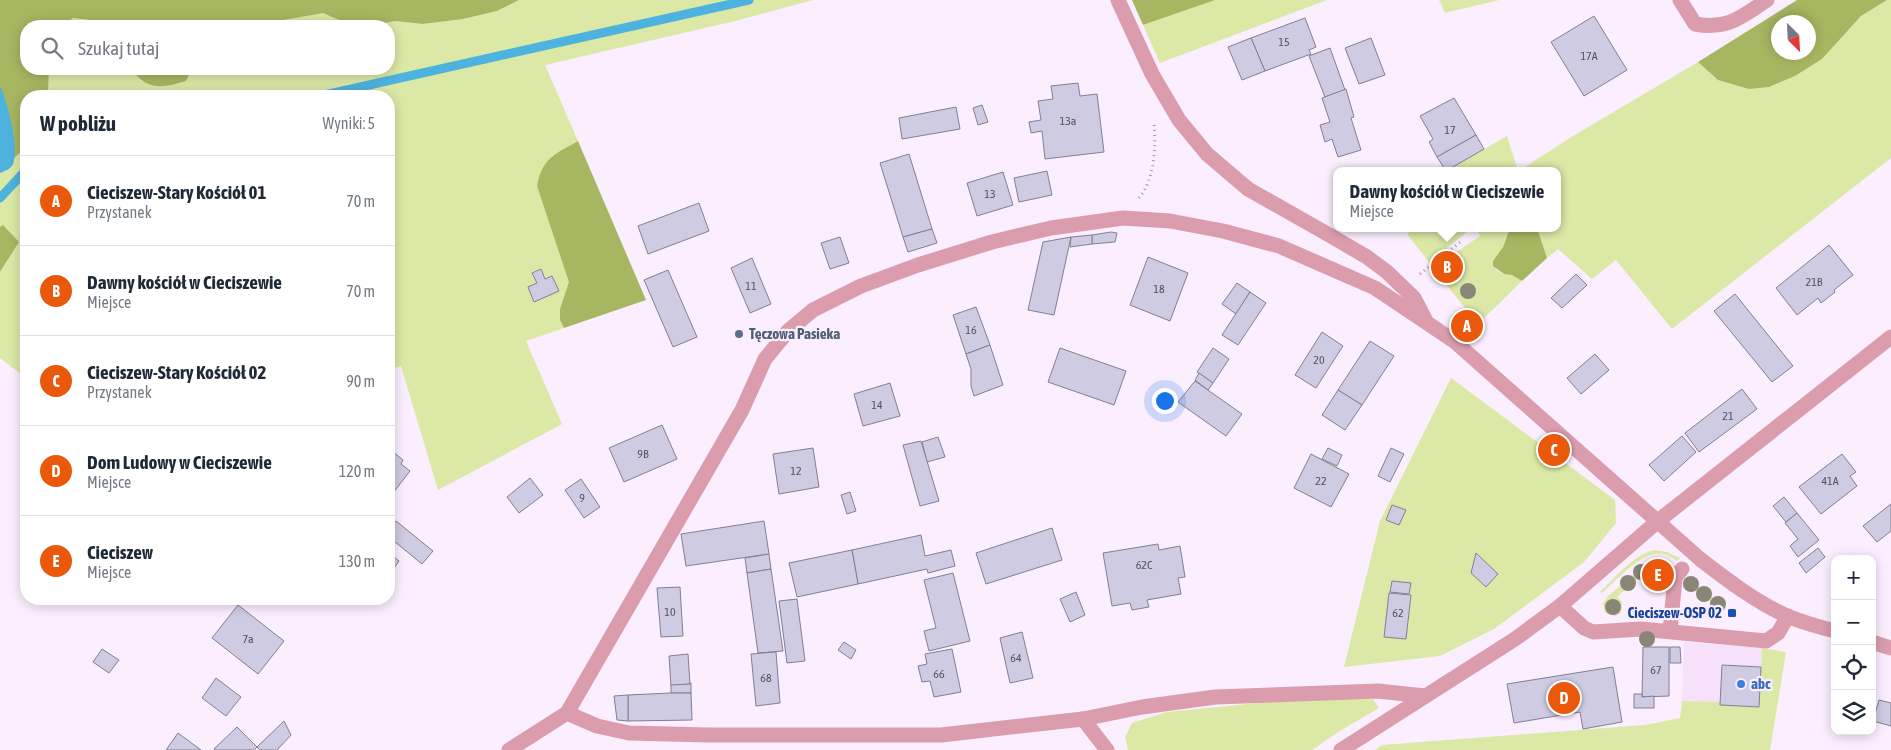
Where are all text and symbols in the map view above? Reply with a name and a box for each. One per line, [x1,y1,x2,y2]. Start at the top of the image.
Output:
north arrow [1771,15,1816,60]
search box [20,20,395,75]
icon: search [38,34,66,62]
house number: 15 [1278,35,1290,49]
text: Szukaj tutaj [78,37,160,59]
house number: 17A [1580,49,1598,63]
text: W pobliżu [40,111,116,135]
text: Wyniki: 5 [323,114,375,132]
house number: 13a [1060,114,1076,128]
house number: 17 [1444,123,1456,137]
popup [1333,167,1561,232]
text: Dawny kościół w Cieciszewie [1350,180,1544,202]
text: Cieciszew-Stary Kościół 01 [87,181,266,203]
house number: 13 [984,187,996,201]
text: A [52,192,60,210]
text: 70 m [346,192,375,210]
text: Miejsce [1350,202,1394,220]
text: Przystanek [87,203,152,221]
pin: B [1431,248,1463,286]
text: Dawny kościół w Cieciszewie [87,271,282,293]
house number: 21B [1806,275,1823,289]
house number: 11 [745,279,757,293]
text: B [52,282,60,300]
text: 70 m [346,282,375,300]
house number: 18 [1153,282,1165,296]
text: Miejsce [87,293,131,311]
pin: A [1451,307,1483,345]
house number: 16 [965,323,977,337]
place label: Tęczowa Pasieka [749,325,840,342]
marker: Tęczowa Pasieka [733,328,745,340]
house number: 20 [1313,353,1325,367]
text: Cieciszew-Stary Kościół 02 [87,361,266,383]
text: C [52,372,60,390]
text: 90 m [346,372,375,390]
text: Przystanek [87,383,152,401]
your location [1152,388,1178,414]
house number: 14 [871,398,883,412]
house number: 21 [1722,409,1734,423]
pin: C [1538,431,1570,469]
house number: 9B [637,447,649,461]
text: Dom Ludowy w Cieciszewie [87,451,272,473]
text: D [52,462,60,480]
text: 120 m [339,462,375,480]
house number: 12 [790,464,802,478]
text: Miejsce [87,473,131,491]
house number: 22 [1315,474,1327,488]
house number: 41A [1821,474,1839,488]
house number: 9 [579,491,585,505]
text: Cieciszew [87,541,153,563]
text: E [53,552,59,570]
text: 130 m [339,552,375,570]
map controls [1831,555,1876,735]
button: + [1831,555,1876,600]
pin: E [1642,556,1674,594]
house number: 62C [1136,558,1153,572]
text: Miejsce [87,563,131,581]
button: − [1831,600,1876,645]
place label: Cieciszew-OSP 02 [1628,604,1722,621]
house number: 10 [664,605,676,619]
house number: 62 [1392,606,1404,620]
marker: Cieciszew-OSP 02 [1726,607,1738,619]
house number: 7a [242,632,254,646]
button: locate [1831,645,1876,690]
house number: 64 [1010,651,1022,665]
house number: 67 [1650,663,1662,677]
house number: 66 [933,667,945,681]
house number: 68 [760,671,772,685]
place label: abc [1751,675,1771,692]
marker: abc [1735,678,1747,690]
pin: D [1548,679,1580,717]
button: layers [1831,690,1876,735]

